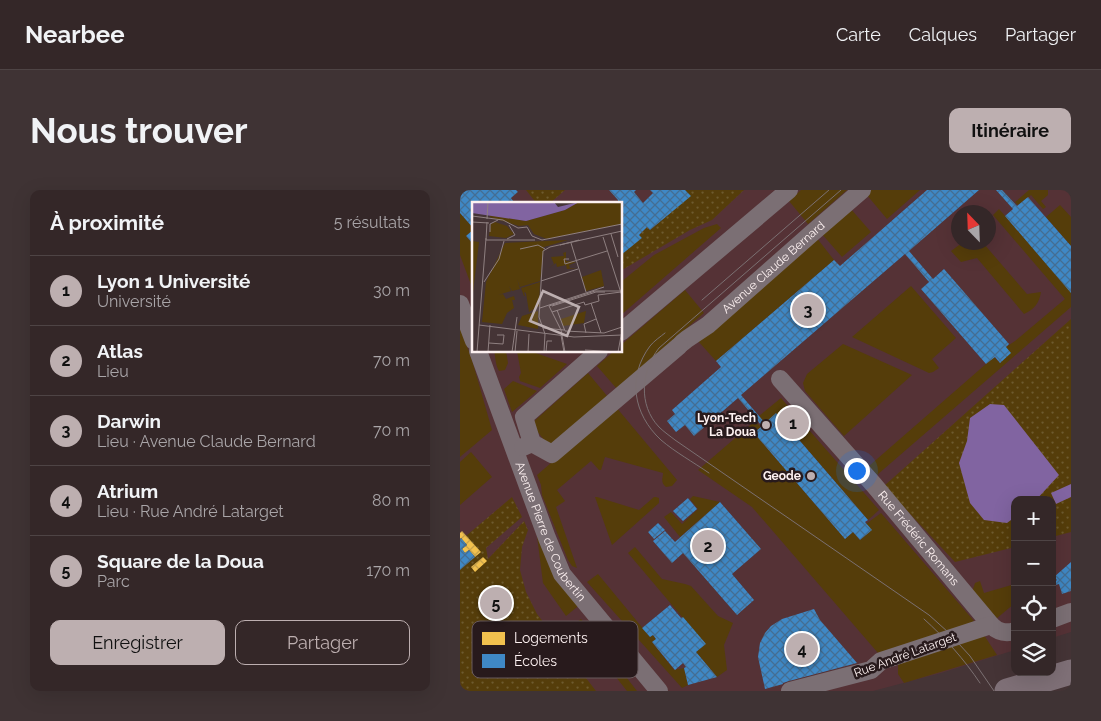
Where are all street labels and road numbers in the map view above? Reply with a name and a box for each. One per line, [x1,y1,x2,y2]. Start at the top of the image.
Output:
street label: Avenue Claude Bernard [719,218,828,316]
street label: Avenue Pierre de Coubertin [512,460,589,604]
street label: Rue Frédéric Romans [875,488,962,588]
street label: Rue André Latarget [852,630,958,680]

